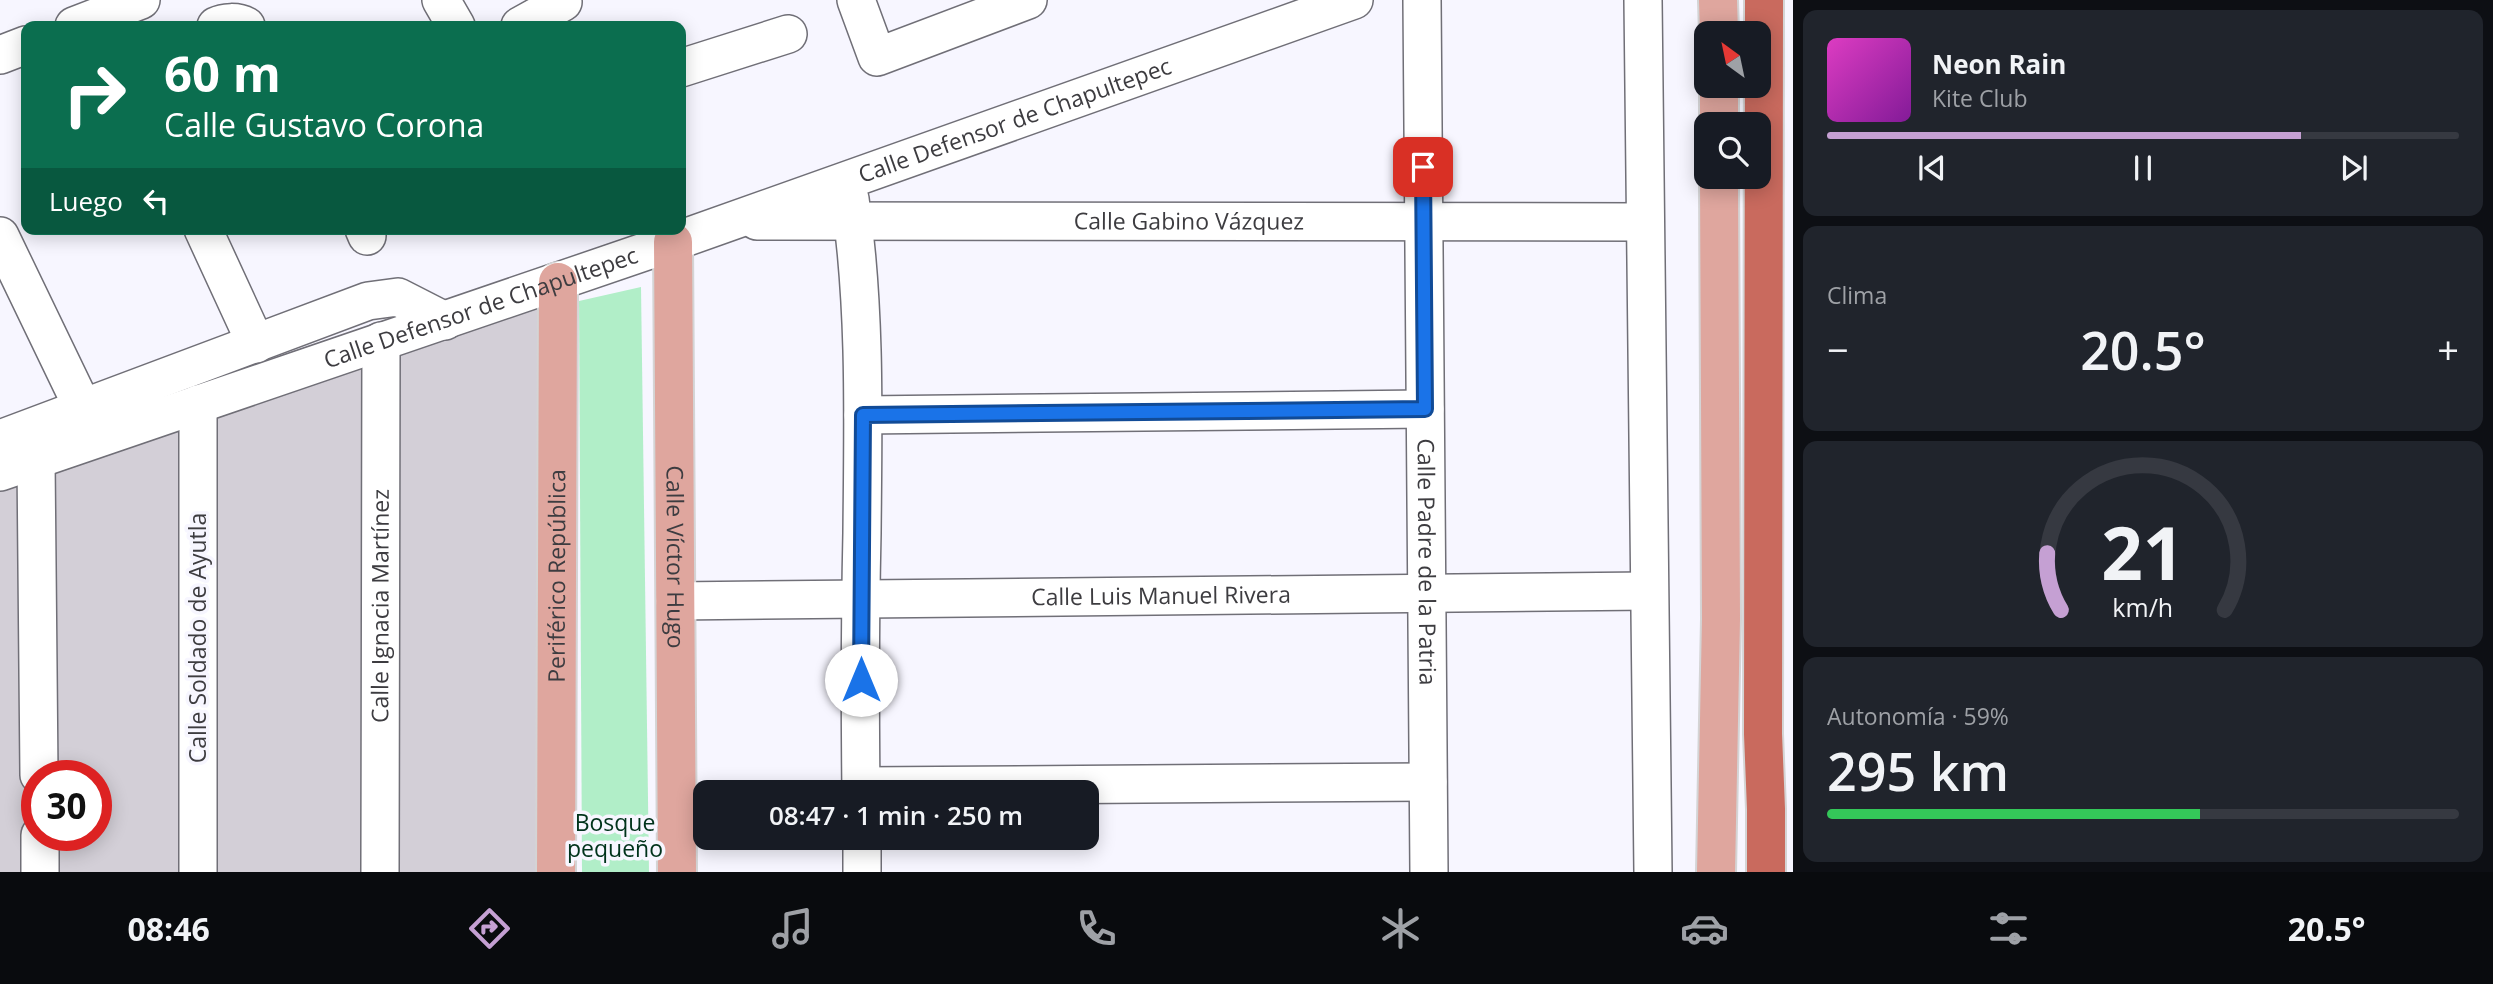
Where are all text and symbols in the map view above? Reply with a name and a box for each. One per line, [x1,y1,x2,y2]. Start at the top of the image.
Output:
north arrow [1694,21,1771,98]
map controls [1694,21,1771,189]
text: 60 m [164,40,281,106]
text: Neon Rain [1932,46,2066,82]
icon: right [49,49,140,140]
street label: Calle Defensor de Chapultepec [854,49,1175,190]
text: Kite Club [1932,82,2027,114]
text: Calle Gustavo Corona [164,103,484,146]
button: search [1694,112,1771,189]
pin [1393,137,1453,197]
icon: arrive [1404,148,1442,186]
icon: previous [1913,149,1951,187]
icon: pause [2124,149,2162,187]
icon: next [2335,149,2373,187]
icon: left [137,182,175,220]
text: Luego [49,183,123,219]
street label: Calle Gabino Vázquez [1074,204,1304,237]
street label: Calle Defensor de Chapultepec [319,238,642,375]
text: Clima [1827,279,1887,311]
text: 20.5° [2080,314,2206,385]
text: − [1827,323,1849,375]
text: + [2437,323,2459,375]
street label: Calle Padre de la Patria [1411,438,1445,686]
street label: Calle Víctor Hugo [659,465,693,649]
street label: Periférico República [540,469,572,683]
street label: Calle Ignacia Martínez [363,489,396,723]
text: 21 [2101,502,2185,601]
street label: Calle Soldado de Ayutla [181,513,213,763]
street label: Calle Luis Manuel Rivera [1031,578,1291,612]
text: km/h [2113,590,2173,624]
position arrow [824,643,898,717]
text: Autonomía · 59% [1827,700,2009,732]
text: 295 km [1827,735,2009,806]
speed limit sign: 30 [21,760,112,851]
text: 08:47 · 1 min · 250 m [769,797,1023,833]
park label: Bosque pequeño [567,806,663,864]
icon: directions [465,904,514,953]
icon: music [768,904,817,953]
icon: phone [1072,904,1121,953]
icon: climate [1376,904,1425,953]
icon: car [1680,904,1729,953]
icon: filters [1984,904,2033,953]
text: 08:46 [127,907,210,950]
text: 20.5° [2288,907,2365,950]

